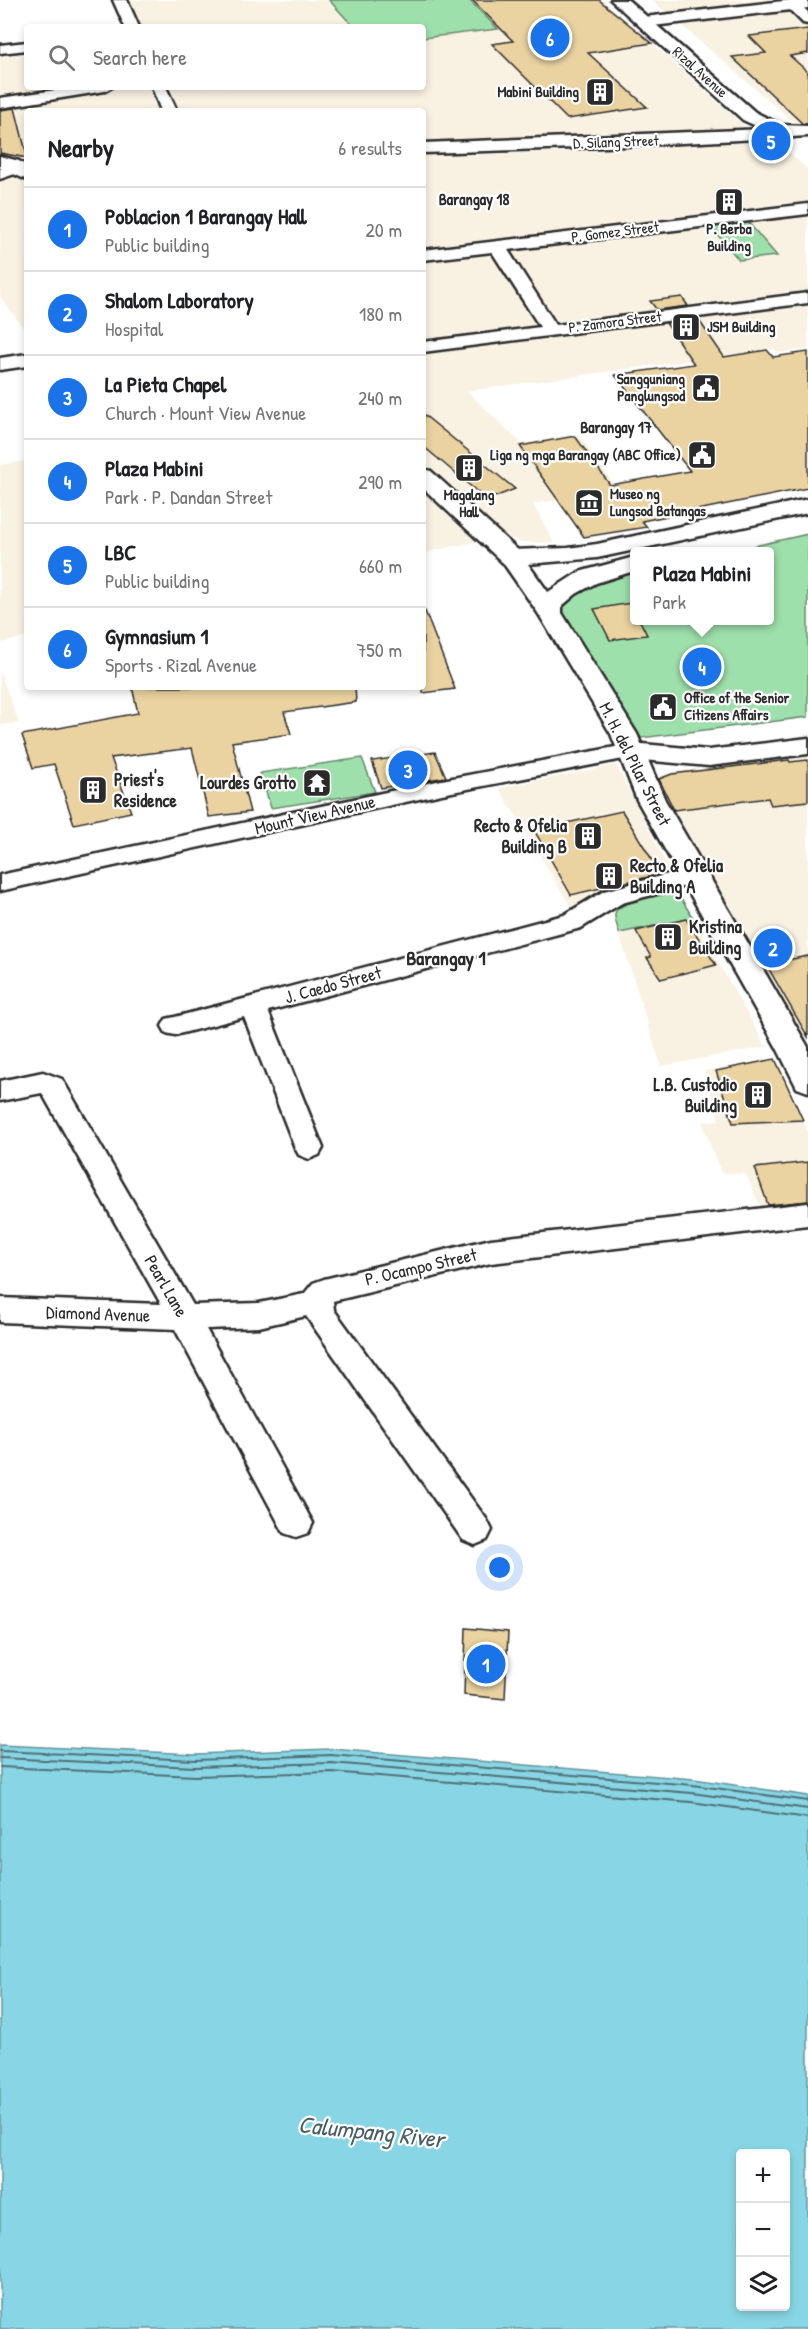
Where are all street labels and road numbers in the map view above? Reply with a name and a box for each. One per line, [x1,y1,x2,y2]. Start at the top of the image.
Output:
street label: Rizal Avenue [668,41,733,102]
street label: D. Silang Street [573,129,660,153]
street label: P. Gomez Street [570,216,661,247]
street label: P. Zamora Street [567,305,664,338]
street label: M. H. del Pilar Street [593,698,678,831]
street label: Mount View Avenue [252,788,378,841]
street label: J. Caedo Street [282,959,385,1009]
street label: P. Ocampo Street [363,1241,480,1292]
street label: Pearl Lane [139,1250,194,1321]
street label: Diamond Avenue [46,1299,150,1328]

